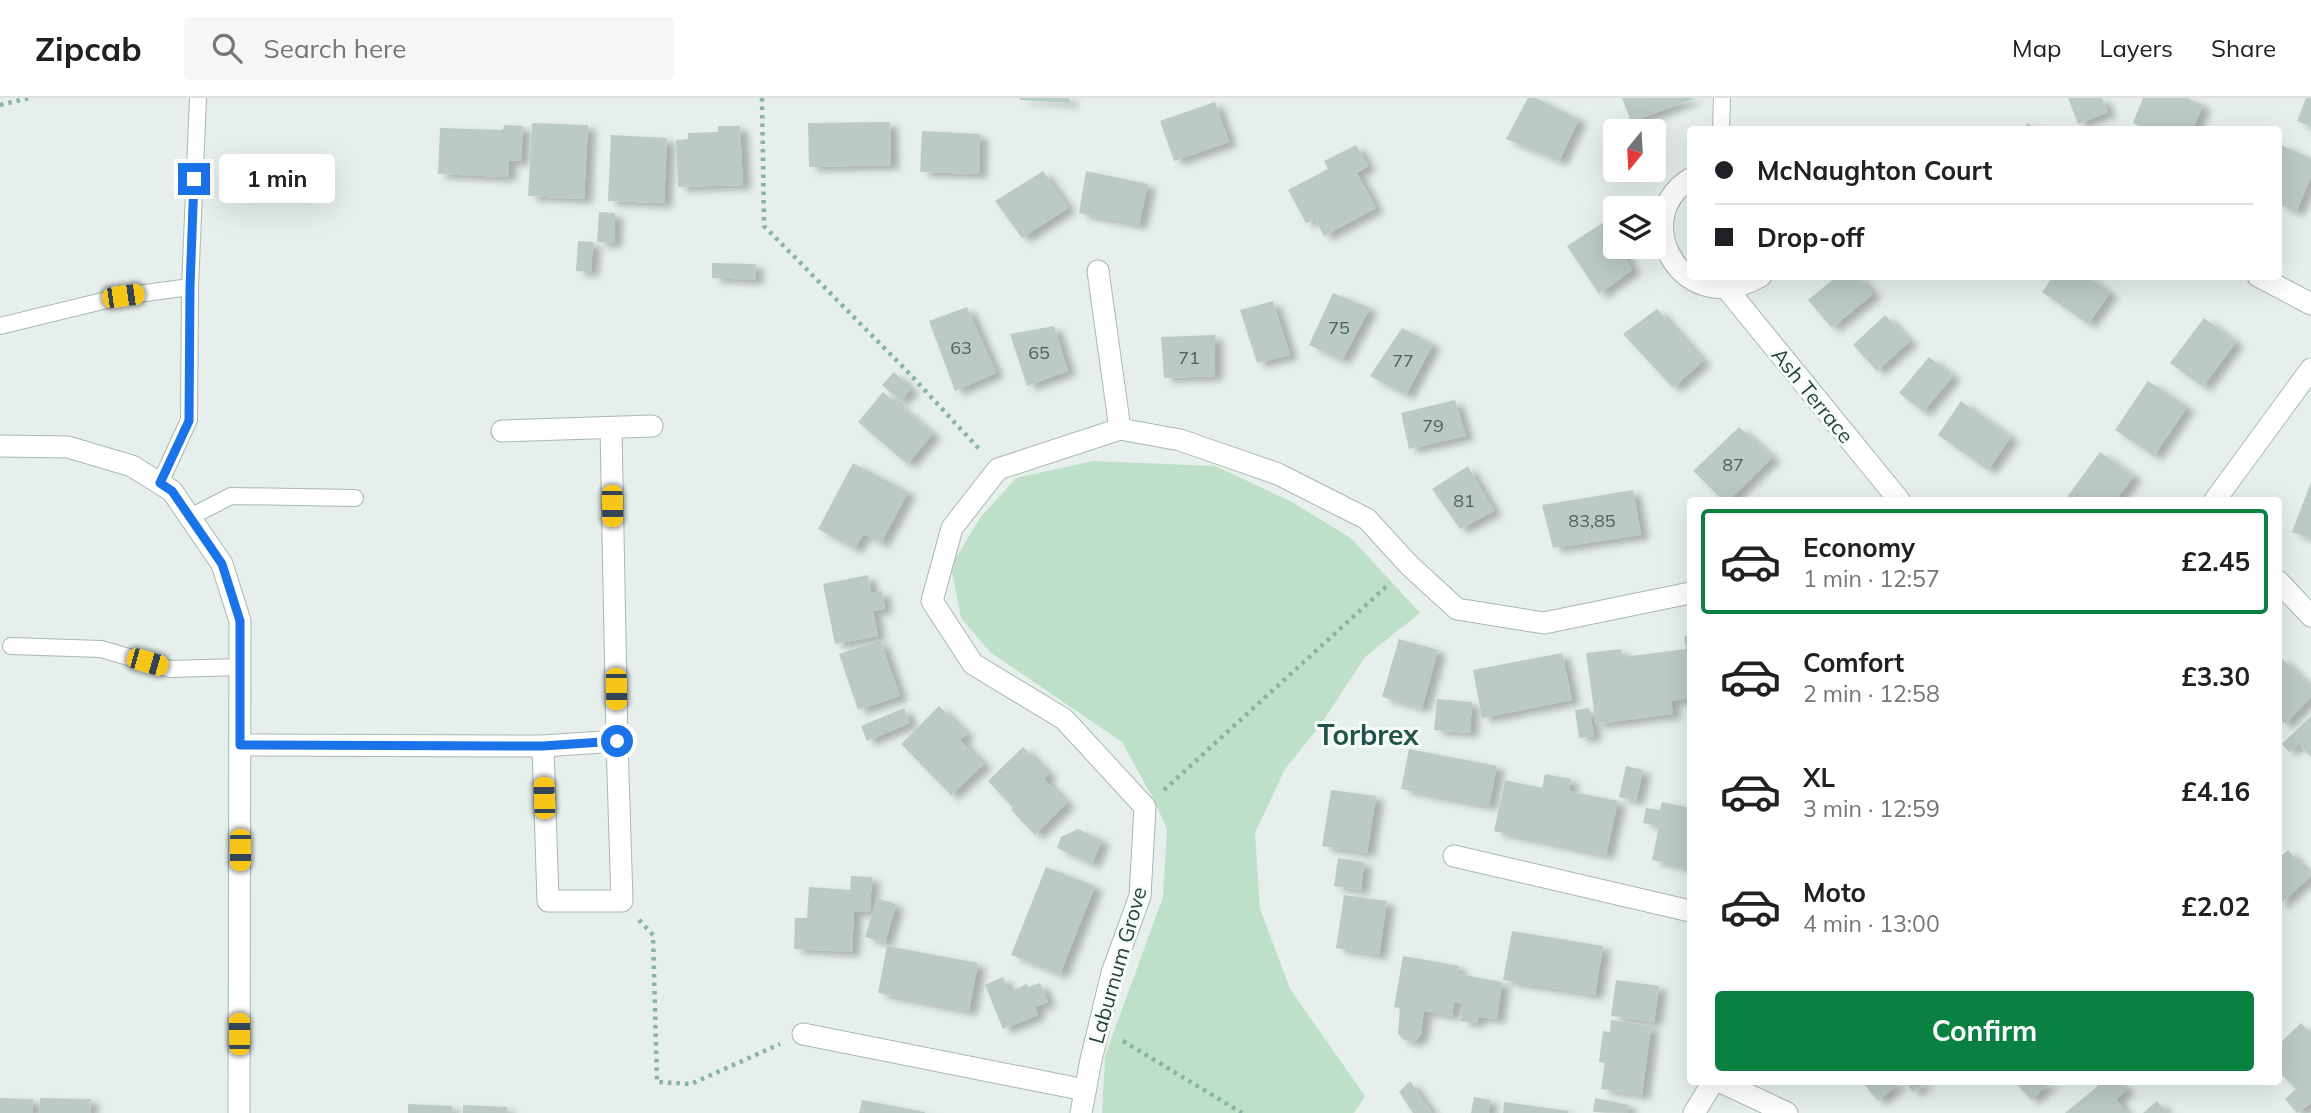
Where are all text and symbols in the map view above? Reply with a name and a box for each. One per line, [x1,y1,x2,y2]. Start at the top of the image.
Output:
search box [184,17,674,80]
text: Zipcab [35,28,142,69]
icon: search [208,29,246,67]
text: Search here [264,32,407,65]
text: Map [2012,33,2061,63]
text: Layers [2099,33,2173,63]
text: Share [2211,33,2276,63]
north arrow [1603,119,1666,182]
map controls [1603,119,1666,259]
callout: 1 min [218,154,334,204]
text: McNaughton Court [1757,154,1992,187]
route end [178,163,210,195]
text: 1 min [247,164,307,193]
button: layers [1603,196,1666,259]
text: Drop-off [1757,221,1864,254]
car [101,283,146,309]
house number: 75 [1328,316,1350,339]
house number: 63 [950,336,972,359]
house number: 65 [1028,341,1050,364]
street label: Ash Terrace [1767,342,1859,448]
house number: 71 [1178,346,1200,369]
house number: 77 [1392,349,1414,372]
house number: 79 [1422,414,1444,437]
house number: 87 [1722,453,1744,476]
car [602,485,623,527]
house number: 81 [1453,489,1475,512]
house number: 83,85 [1568,509,1616,532]
icon: car [1719,530,1782,593]
text: Economy [1803,531,1915,564]
text: £2.45 [2181,545,2250,578]
text: 1 min · 12:57 [1803,564,1940,593]
icon: car [1719,645,1782,708]
car [124,646,171,678]
text: Comfort [1803,646,1904,679]
text: £3.30 [2181,660,2250,693]
car [606,668,627,710]
text: 2 min · 12:58 [1803,679,1940,708]
district label: Torbrex [1317,717,1419,752]
route start [601,725,633,757]
icon: car [1719,760,1782,823]
text: XL [1803,761,1835,794]
text: £4.16 [2181,775,2250,808]
car [533,777,556,819]
text: 3 min · 12:59 [1803,794,1940,823]
car [230,829,251,871]
icon: car [1719,875,1782,938]
text: Moto [1803,876,1866,909]
street label: Laburnum Grove [1082,884,1152,1046]
text: £2.02 [2181,890,2250,923]
text: 4 min · 13:00 [1803,909,1940,938]
button: Confirm [1715,991,2254,1071]
car [229,1013,250,1055]

